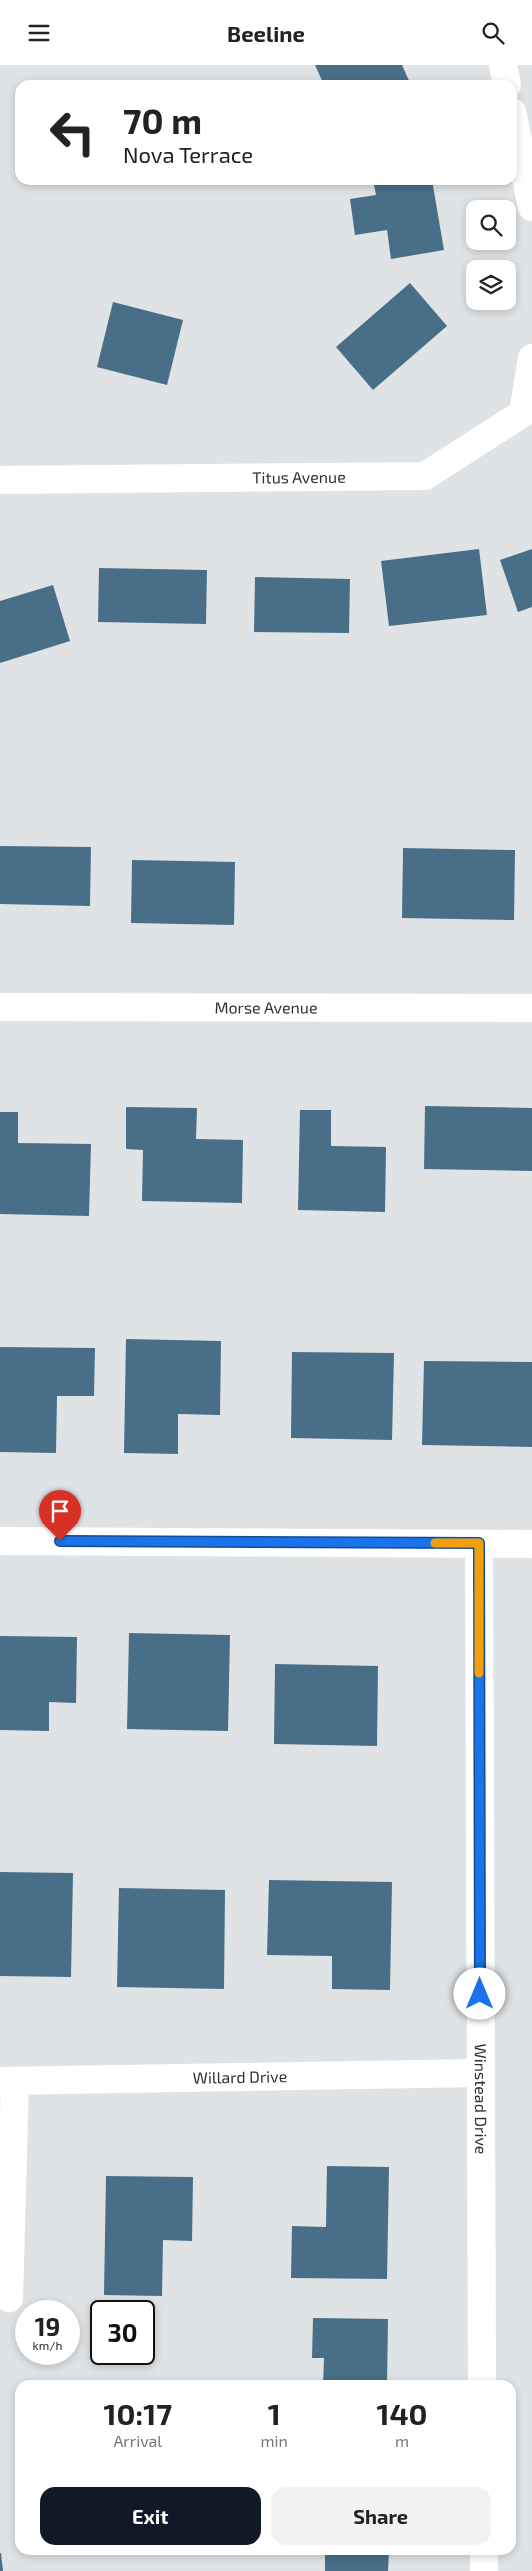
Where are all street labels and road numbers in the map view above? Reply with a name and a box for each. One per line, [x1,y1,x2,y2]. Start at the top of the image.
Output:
street label: Titus Avenue [252,467,346,487]
street label: Morse Avenue [214,997,318,1017]
street label: Winstead Drive [472,2044,491,2154]
street label: Willard Drive [193,2066,287,2087]

